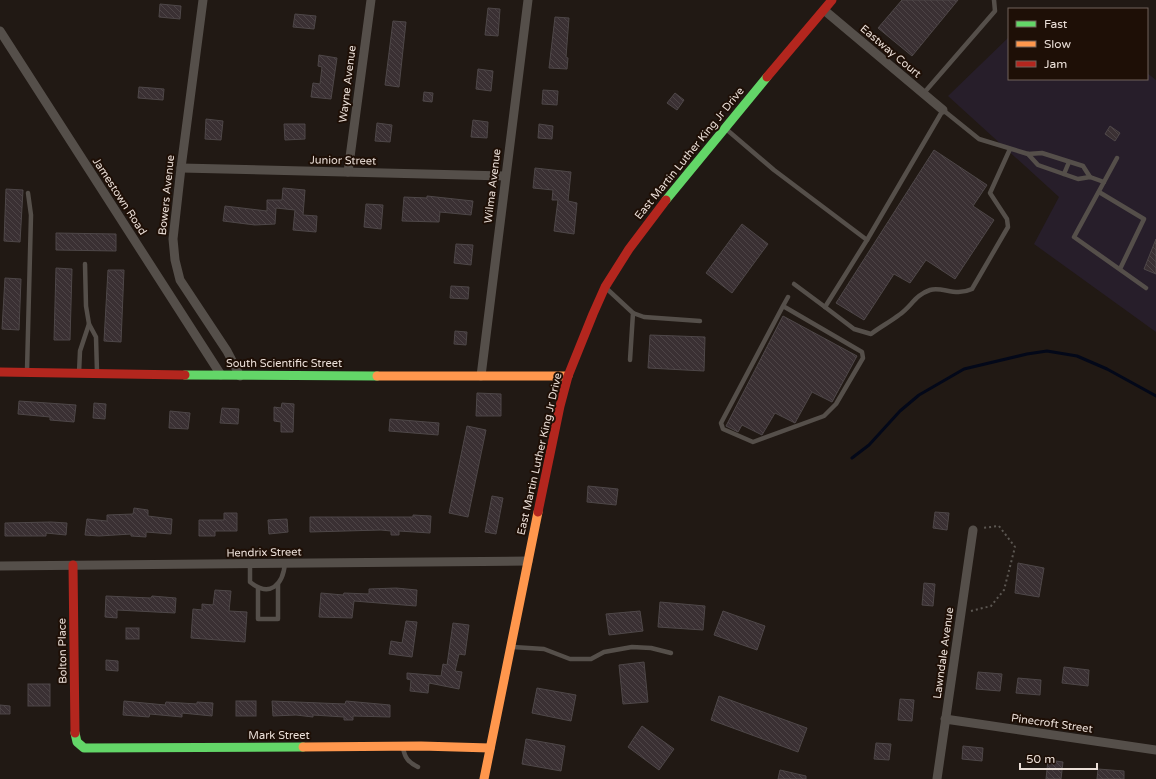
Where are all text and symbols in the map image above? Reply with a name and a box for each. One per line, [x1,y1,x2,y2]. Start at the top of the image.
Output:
legend [1008,8,1148,80]
text: Fast [1044,17,1068,31]
street label: Eastway Court [858,22,924,81]
text: Slow [1044,37,1071,51]
street label: Wayne Avenue [336,45,359,123]
text: Jam [1044,57,1067,71]
street label: East Martin Luther King Jr Drive [632,85,747,222]
street label: Wilma Avenue [481,148,504,224]
street label: Junior Street [310,153,376,168]
street label: Bowers Avenue [156,154,177,236]
street label: Jamestown Road [90,155,149,237]
street label: South Scientific Street [226,357,342,370]
street label: East Martin Luther King Jr Drive [514,372,565,536]
street label: Hendrix Street [226,545,302,560]
street label: Lawndale Avenue [931,607,956,700]
street label: Bolton Place [55,618,70,684]
street label: Pinecroft Street [1010,711,1093,736]
street label: Mark Street [248,729,310,742]
scale bar [1020,745,1097,771]
text: 50 m [1026,752,1055,766]

